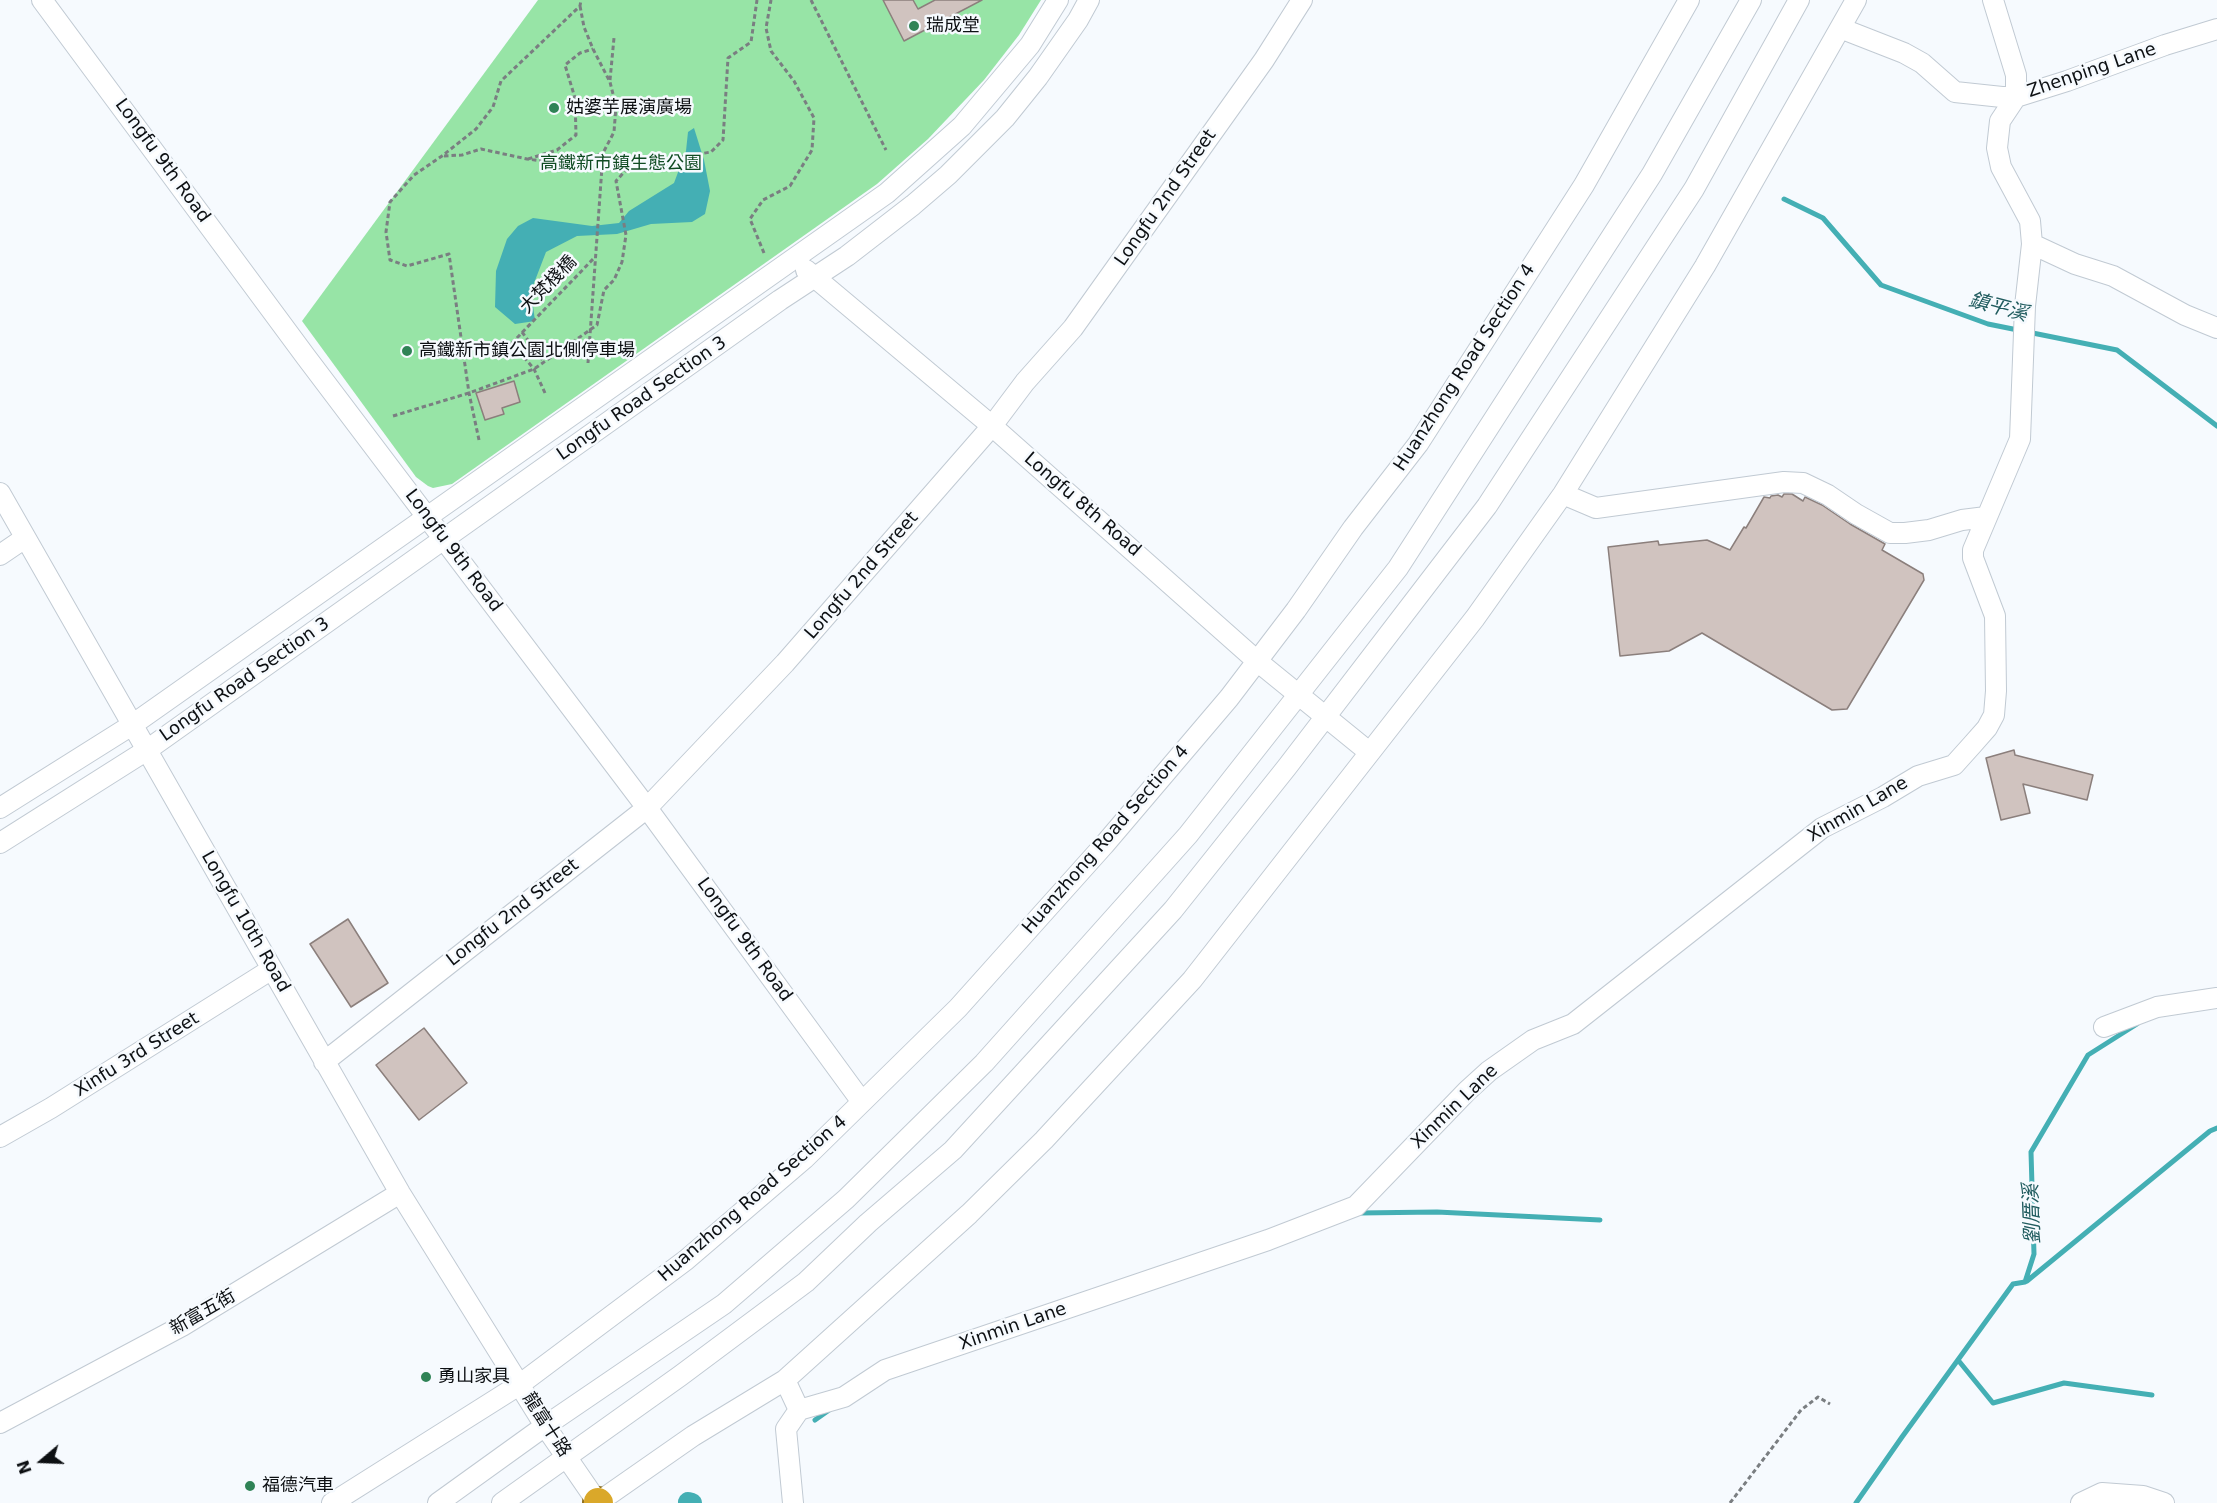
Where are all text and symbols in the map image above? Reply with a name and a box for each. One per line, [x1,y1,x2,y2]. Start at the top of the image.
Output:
place label: 瑞成堂 [926,15,980,37]
marker: 瑞成堂 [907,19,921,33]
street label: Zhenping Lane [2025,39,2159,103]
street label: Longfu 9th Road [110,95,214,227]
place label: 姑婆芋展演廣場 [566,97,692,119]
marker: 姑婆芋展演廣場 [547,101,561,115]
street label: Longfu 2nd Street [1111,126,1221,270]
park label: 高鐵新市鎮生態公園 [540,153,702,175]
street label: 大梵棧橋 [516,252,582,318]
street label: Huanzhong Road Section 4 [1390,260,1540,476]
water label: 鎮平溪 [1966,289,2030,327]
street label: Longfu Road Section 3 [553,332,731,466]
place label: 高鐵新市鎮公園北側停車場 [419,340,635,362]
marker: 高鐵新市鎮公園北側停車場 [400,344,414,358]
street label: Longfu 8th Road [1019,448,1145,562]
street label: Longfu 9th Road [400,485,506,617]
street label: Longfu 2nd Street [801,508,923,644]
street label: Longfu Road Section 3 [156,613,334,747]
street label: Huanzhong Road Section 4 [1018,741,1194,939]
street label: Xinmin Lane [1804,773,1912,847]
street label: Longfu 10th Road [196,848,294,996]
street label: Longfu 2nd Street [443,855,583,971]
street label: Longfu 9th Road [692,874,796,1006]
street label: Xinfu 3rd Street [71,1008,203,1102]
street label: Xinmin Lane [1407,1060,1503,1154]
street label: Huanzhong Road Section 4 [654,1111,852,1287]
water label: 劉厝溪 [2020,1184,2046,1244]
street label: 新富五街 [166,1286,240,1340]
street label: Xinmin Lane [957,1299,1069,1355]
place label: 勇山家具 [438,1366,510,1388]
marker: 勇山家具 [419,1370,433,1384]
street label: 龍富十路 [517,1389,575,1461]
north arrow [12,1431,72,1491]
text: N [13,1458,36,1476]
place label: 福德汽車 [262,1475,334,1497]
marker: 福德汽車 [243,1479,257,1493]

